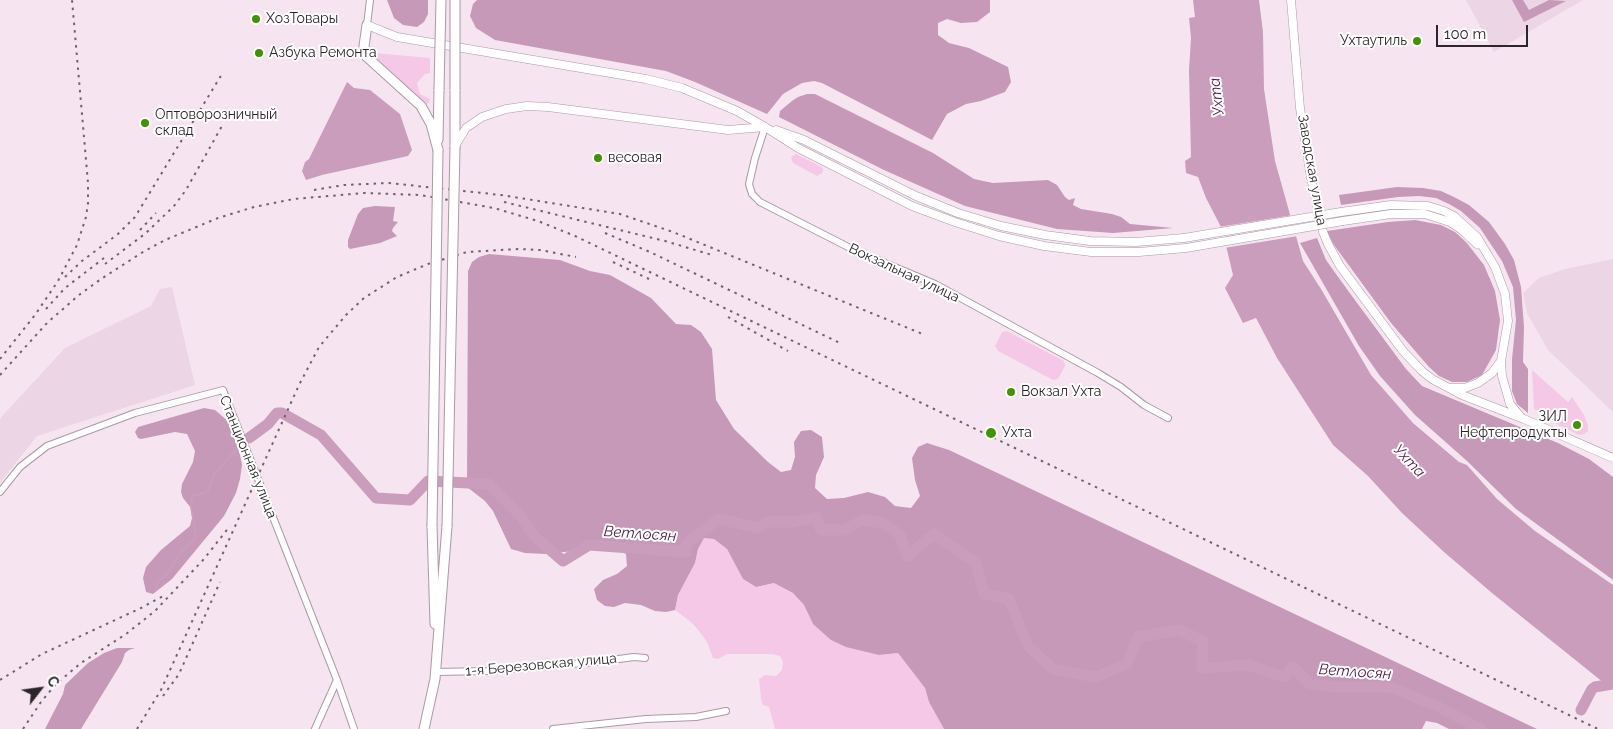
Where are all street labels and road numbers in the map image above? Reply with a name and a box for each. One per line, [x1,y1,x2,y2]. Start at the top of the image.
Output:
street label: Заводская улица [1294,113,1330,227]
street label: Вокзальная улица [846,240,962,306]
street label: Станционная улица [216,393,280,521]
street label: 1-я Березовская улица [465,650,617,680]

